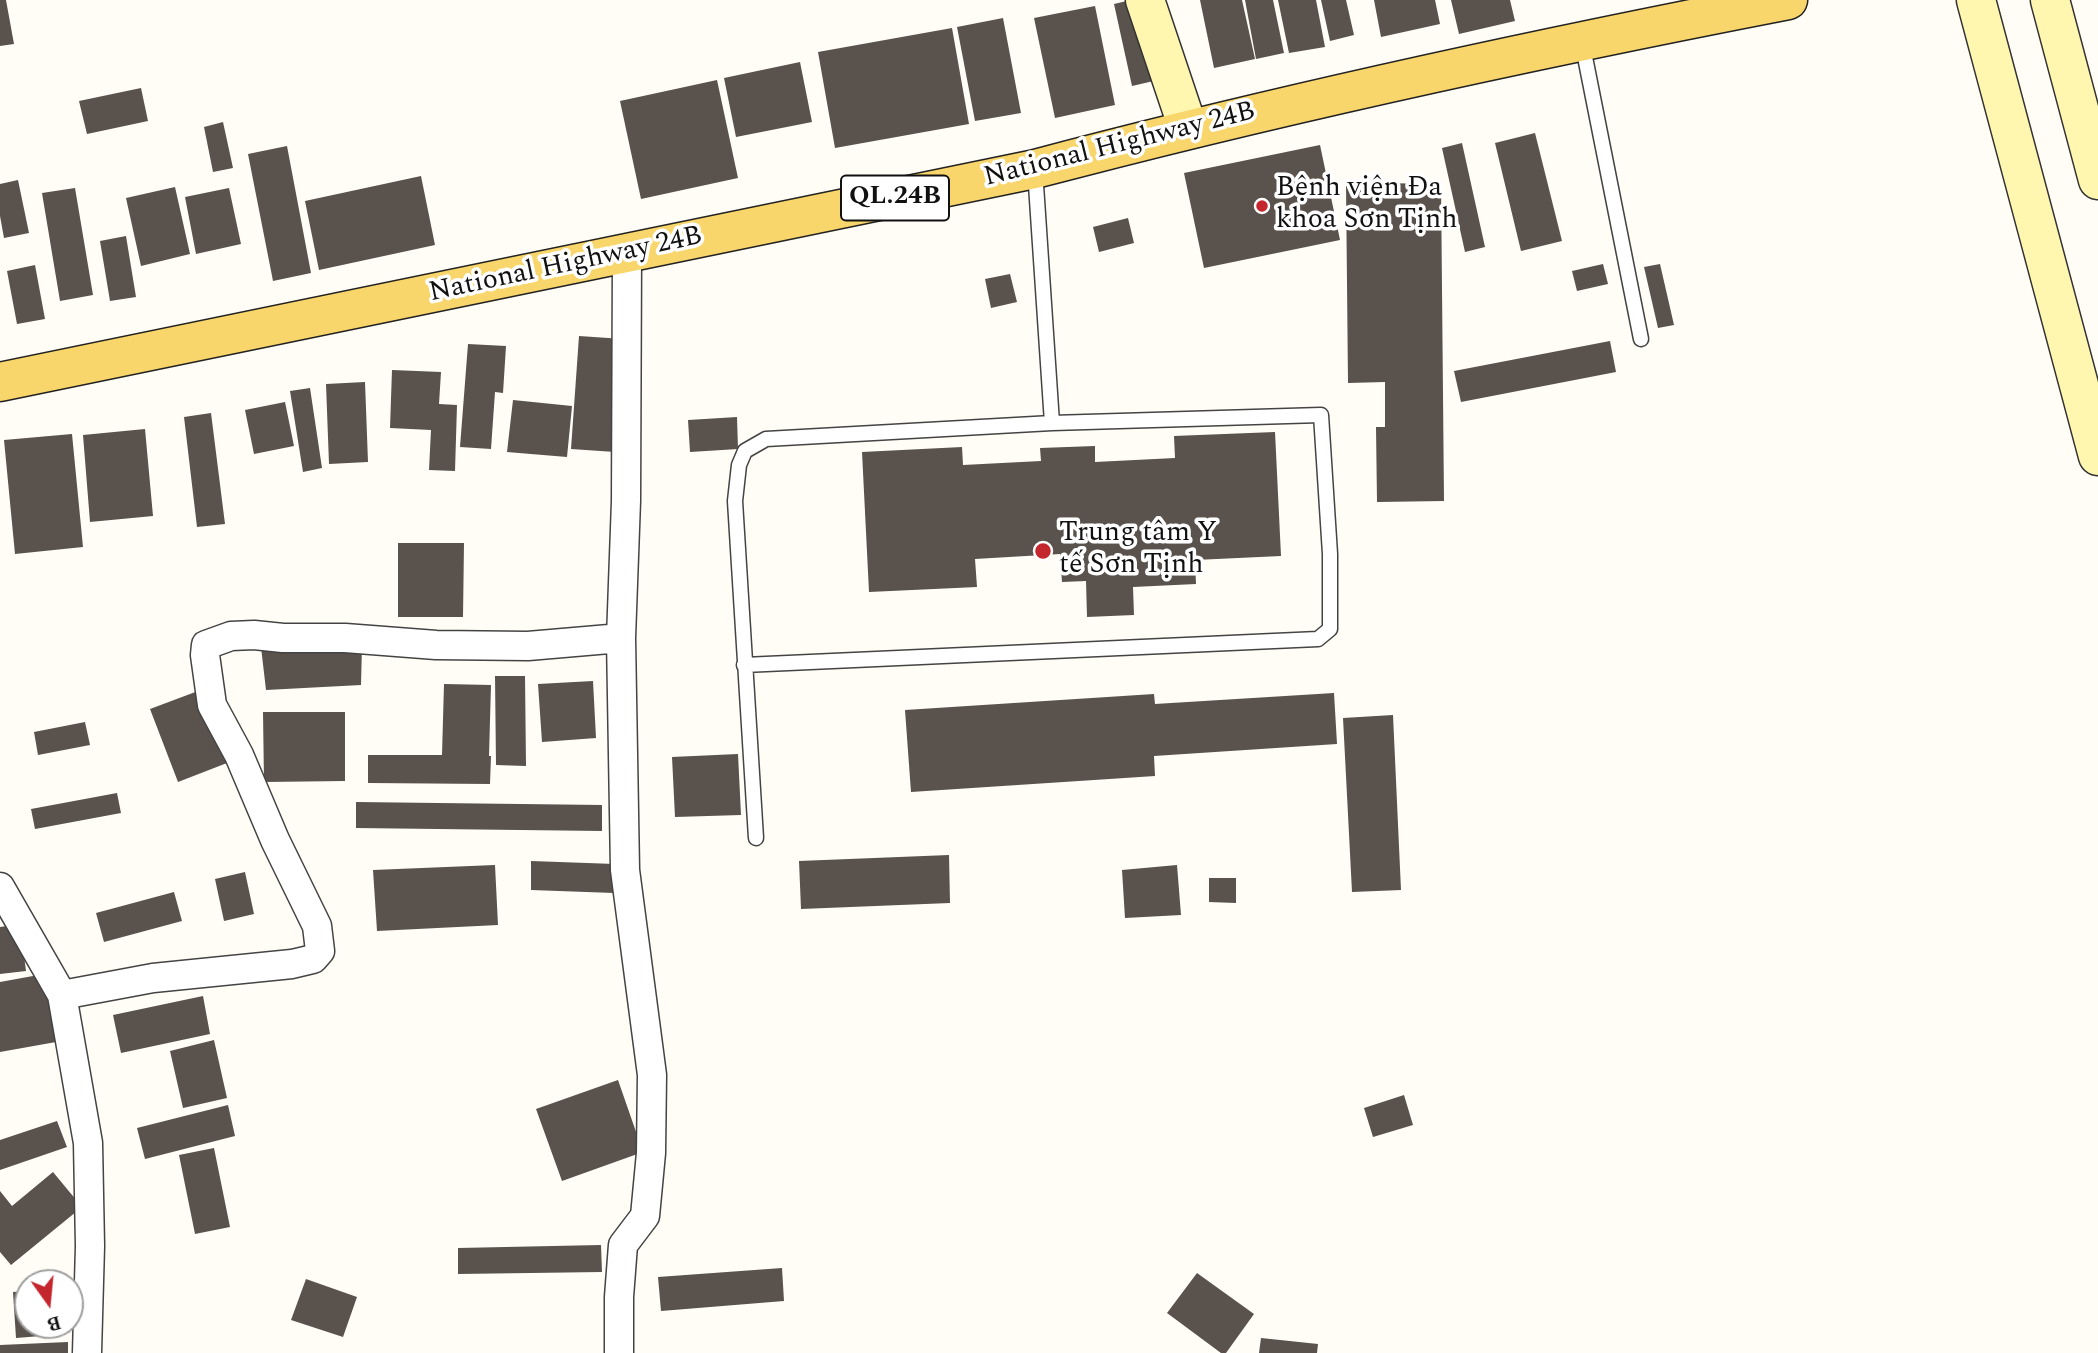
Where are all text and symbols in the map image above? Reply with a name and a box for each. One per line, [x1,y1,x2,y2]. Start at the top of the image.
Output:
street label: National Highway 24B [981,96,1259,196]
place label: Bệnh viện Đa khoa Sơn Tịnh [1276,173,1458,239]
road number: QL.24B [841,176,949,220]
marker: Bệnh viện Đa khoa Sơn Tịnh [1254,198,1270,214]
street label: National Highway 24B [426,221,706,311]
place label: Trung tâm Y tế Sơn Tịnh [1059,518,1217,584]
marker: Trung tâm Y tế Sơn Tịnh [1033,541,1053,561]
north arrow [14,1269,84,1339]
text: B [44,1307,64,1339]

